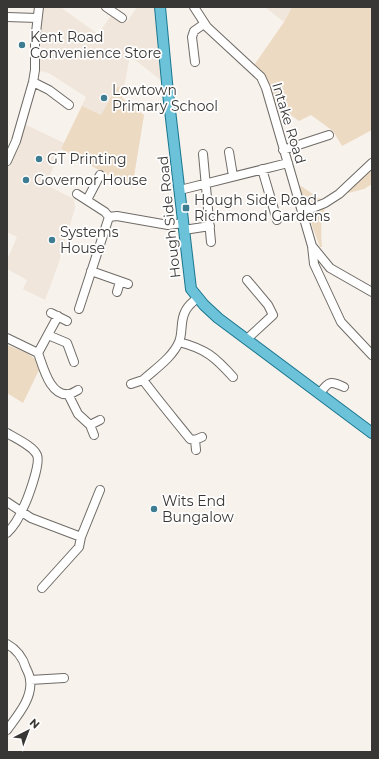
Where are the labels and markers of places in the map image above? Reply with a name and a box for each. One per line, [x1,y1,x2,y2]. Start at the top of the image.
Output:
place label: Kent Road Convenience Store [30,28,161,62]
marker: Kent Road Convenience Store [17,40,27,50]
place label: Lowtown Primary School [112,81,218,115]
marker: Lowtown Primary School [99,93,109,103]
place label: GT Printing [47,150,127,168]
marker: GT Printing [34,154,44,164]
place label: Governor House [34,171,147,189]
marker: Governor House [21,175,31,185]
place label: Hough Side Road Richmond Gardens [194,191,330,225]
marker: Hough Side Road Richmond Gardens [181,203,191,213]
place label: Systems House [60,223,119,257]
marker: Systems House [47,235,57,245]
place label: Wits End Bungalow [162,492,235,526]
marker: Wits End Bungalow [149,504,159,514]

